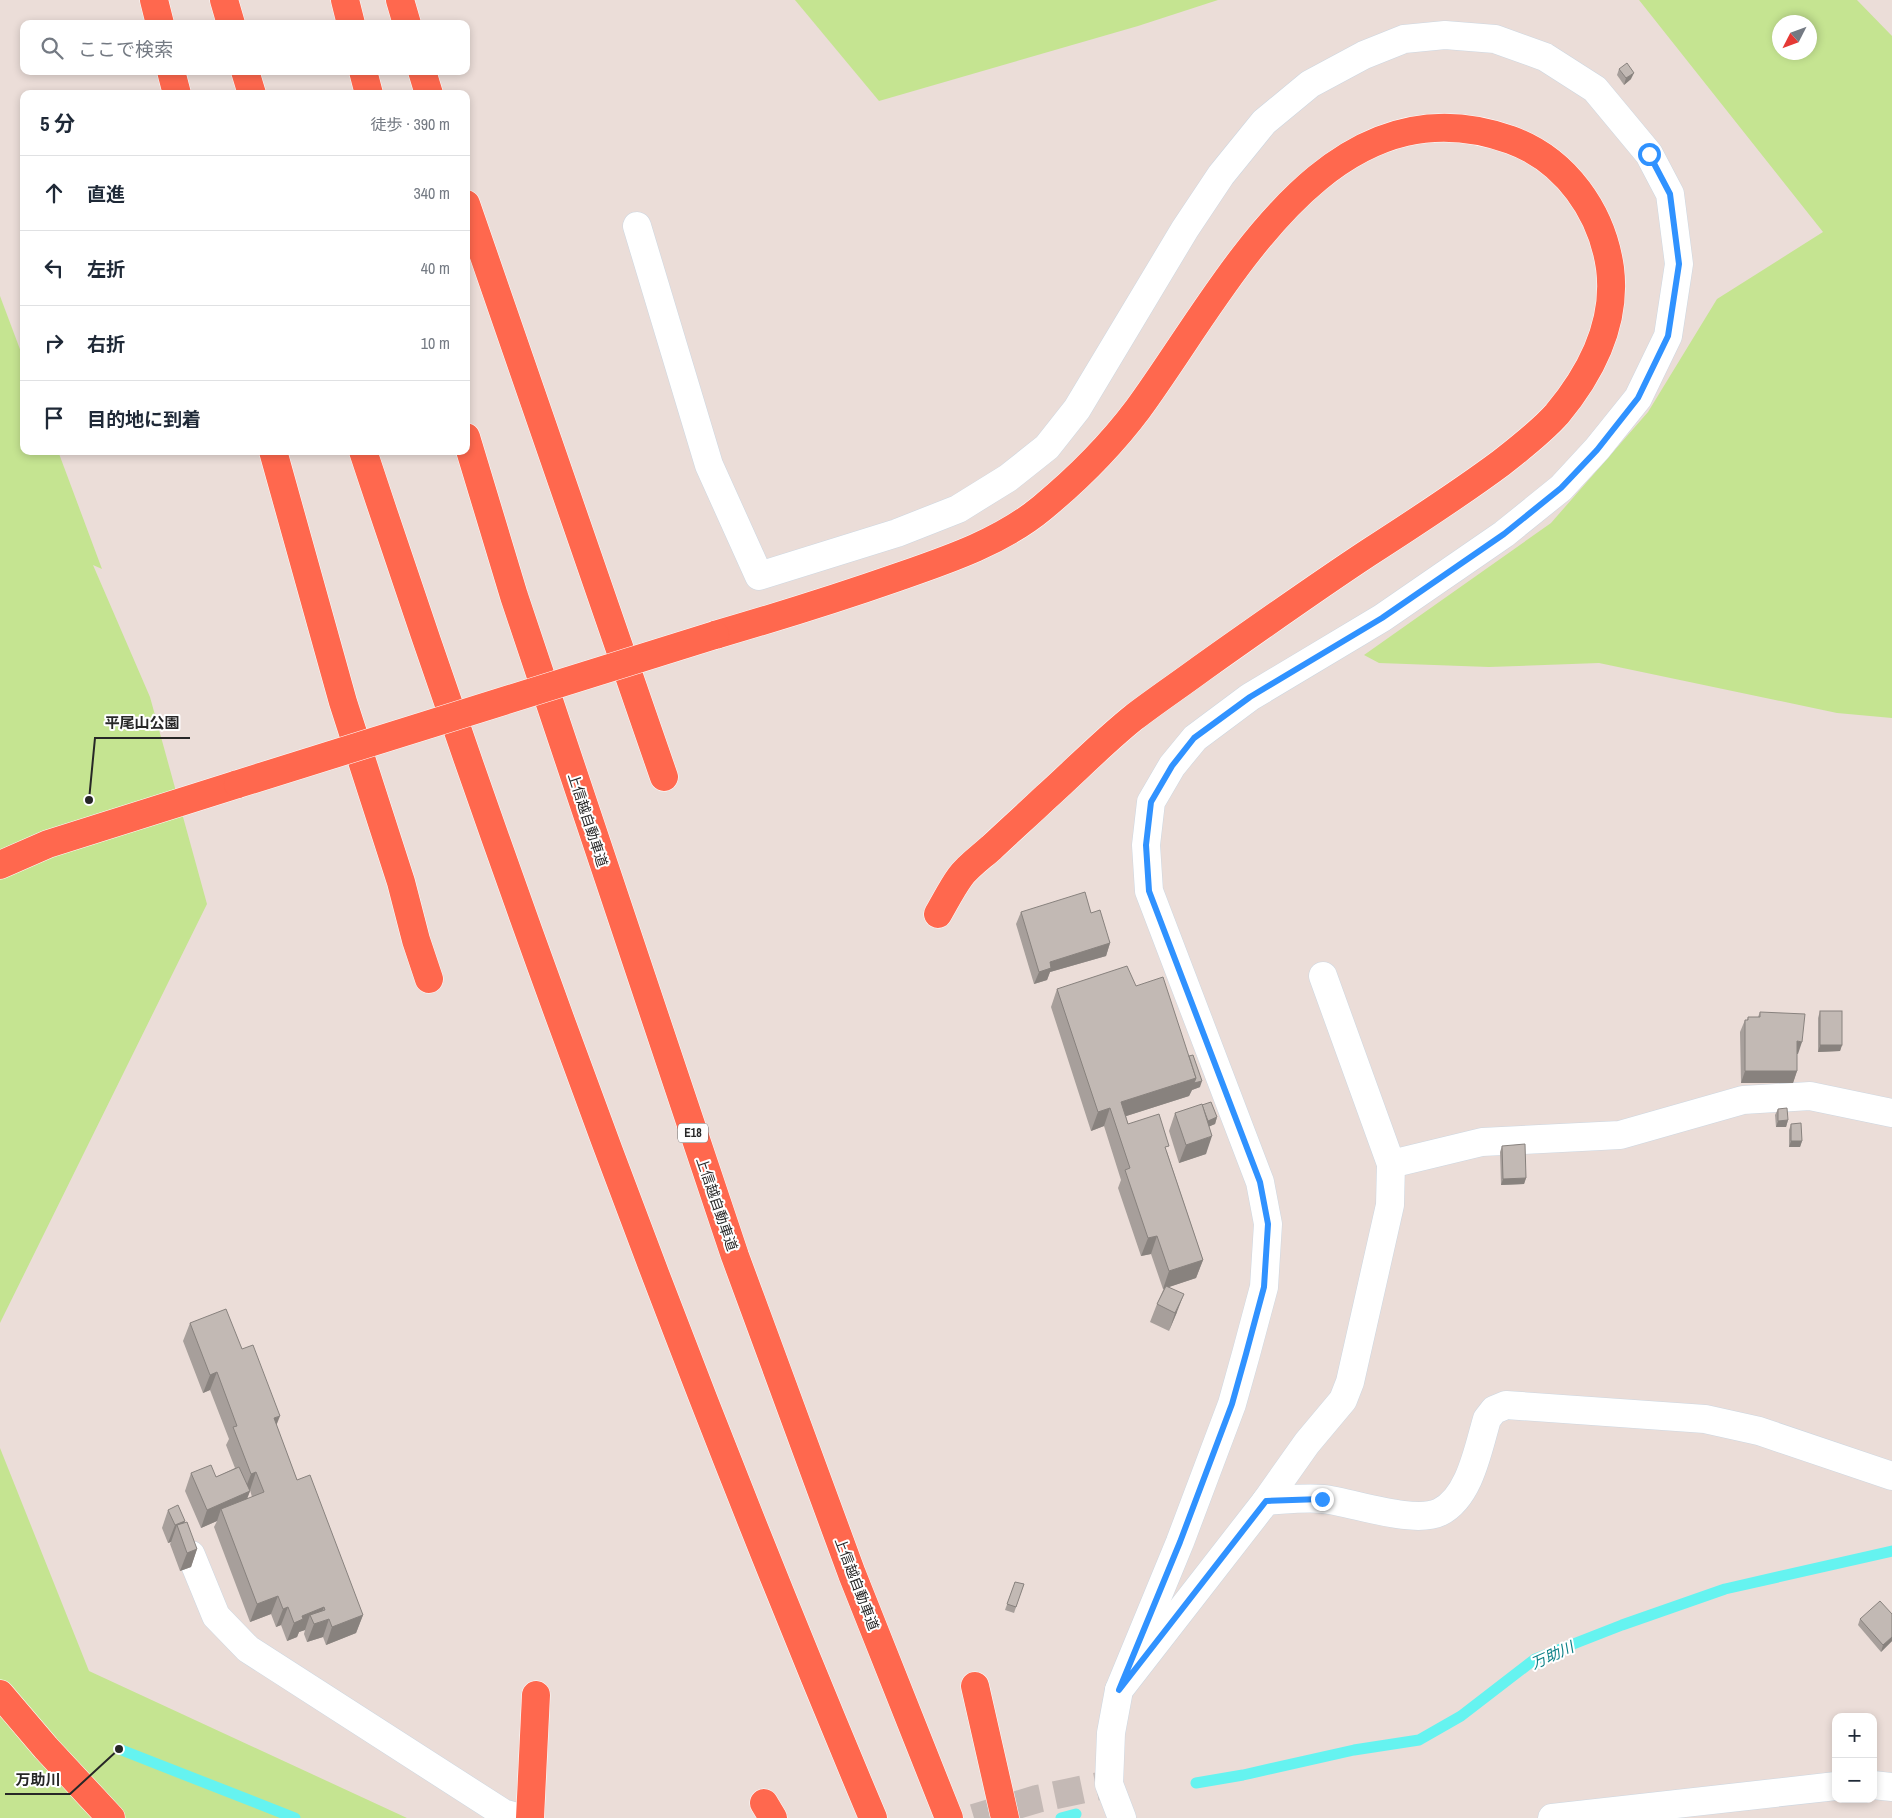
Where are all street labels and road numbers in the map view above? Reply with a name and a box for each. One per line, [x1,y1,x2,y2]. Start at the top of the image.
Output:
street label: 上信越自動車道 [564,771,612,869]
road number: E18 [678,1124,708,1142]
street label: 上信越自動車道 [693,1155,741,1253]
street label: 上信越自動車道 [831,1535,883,1633]

